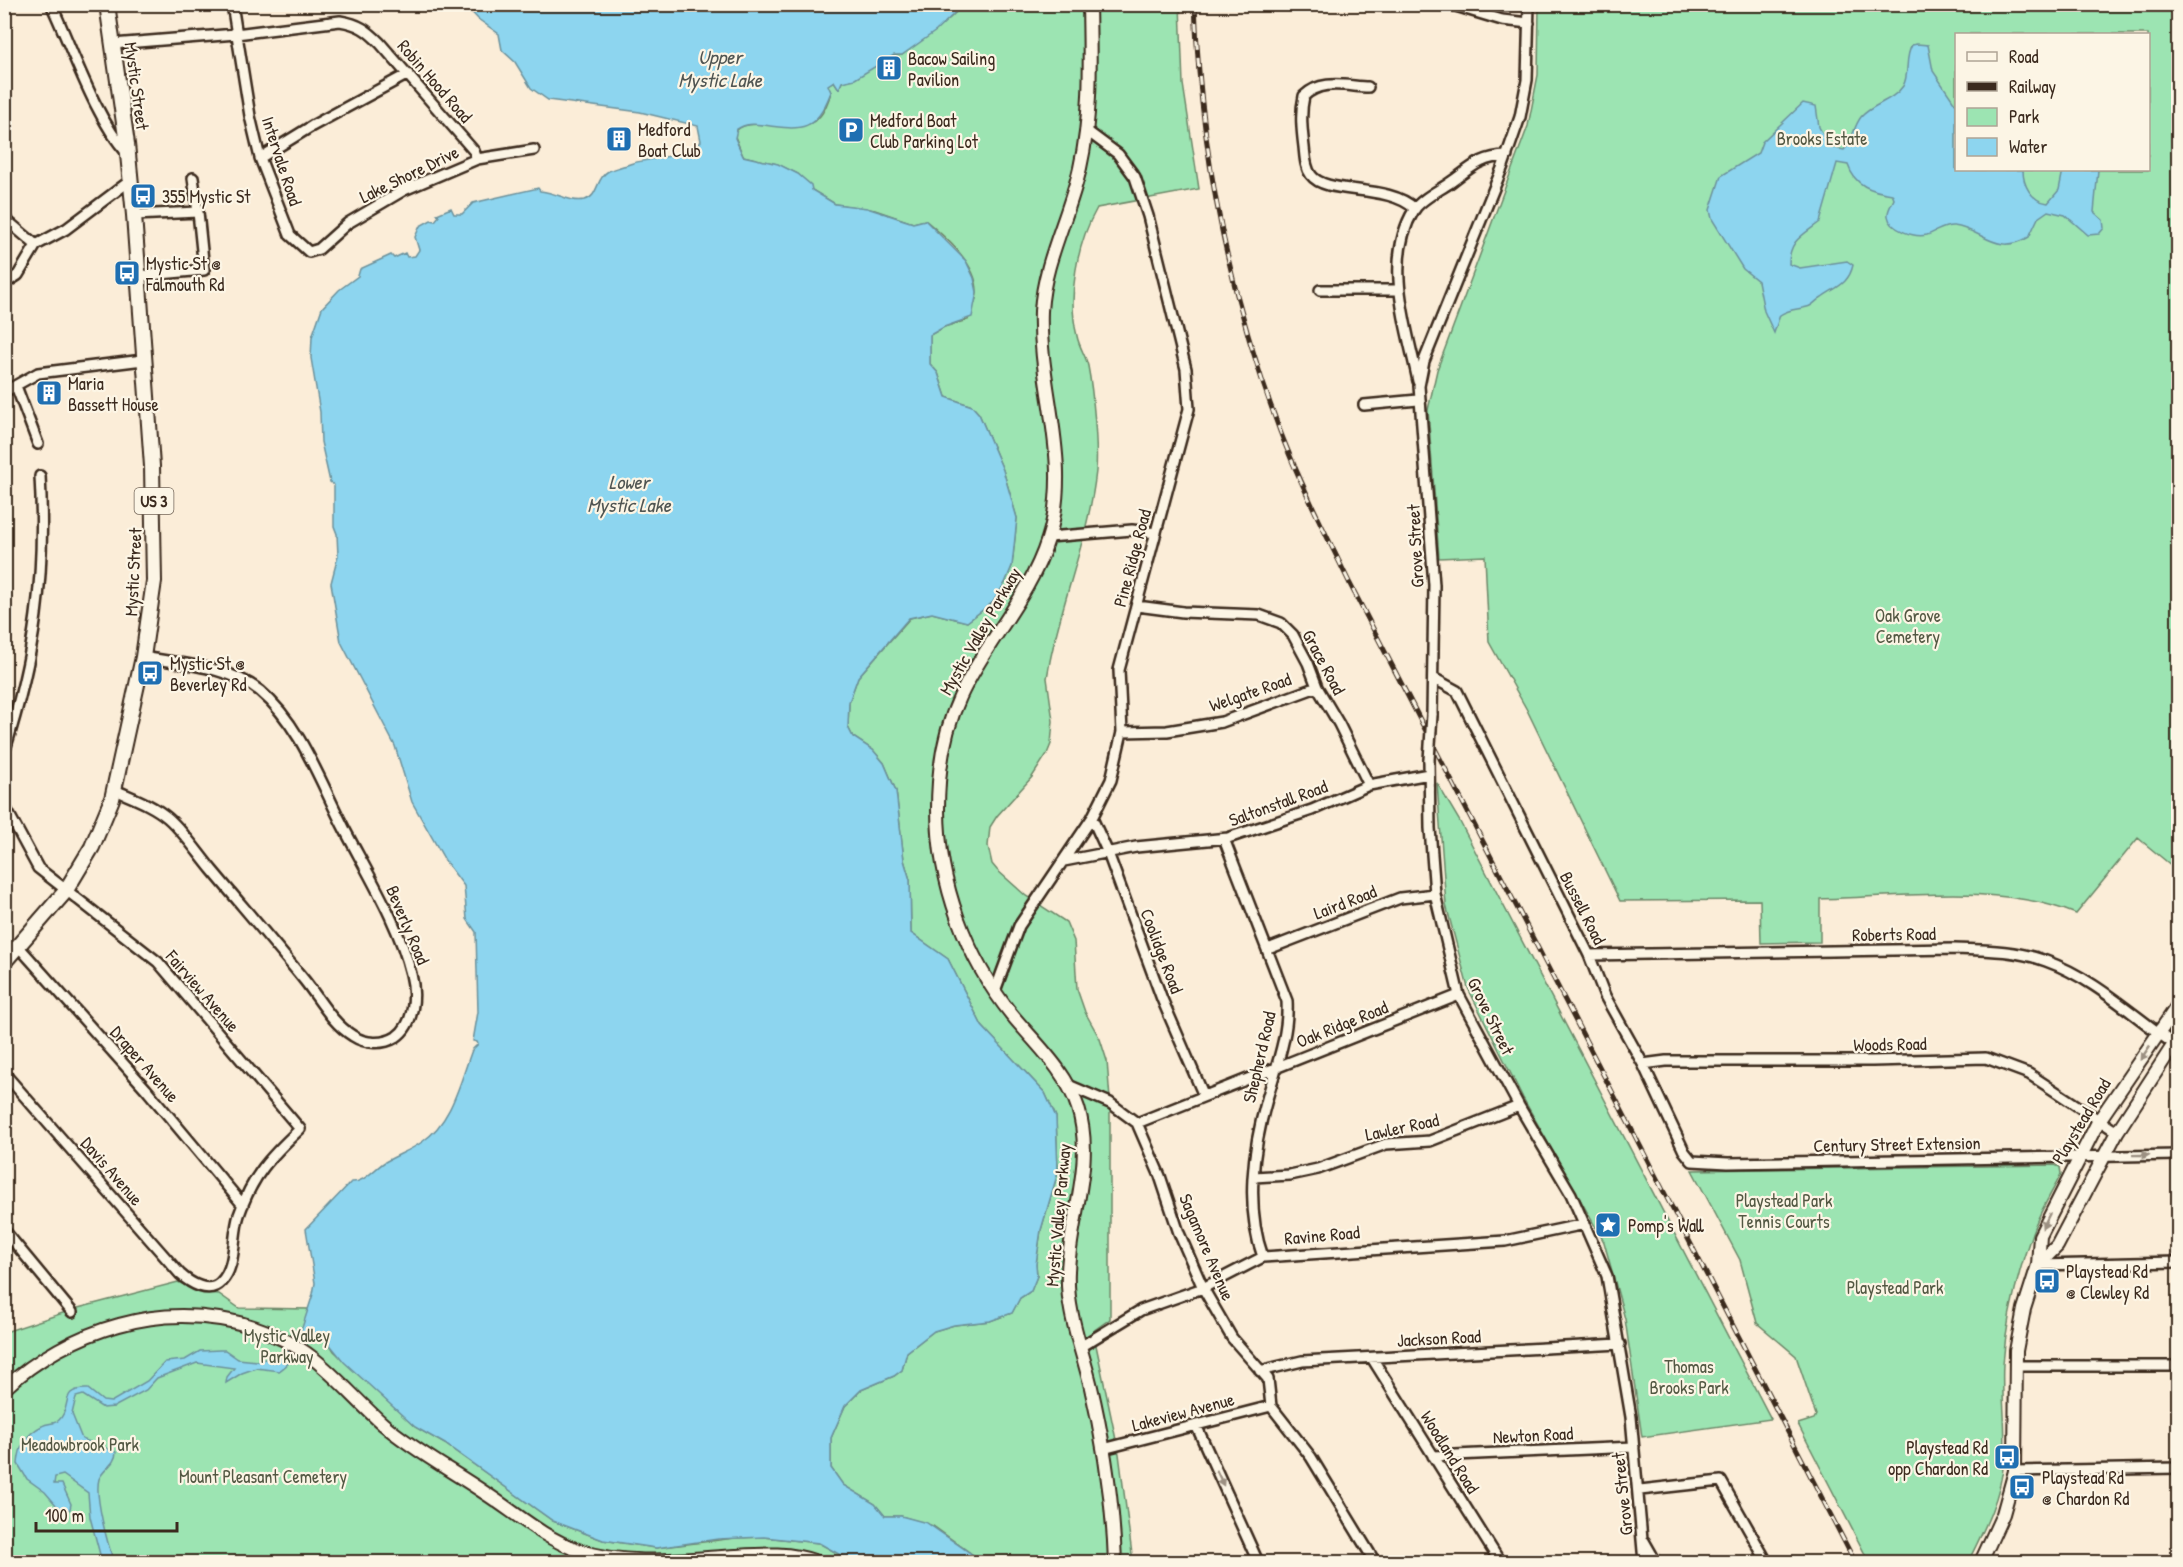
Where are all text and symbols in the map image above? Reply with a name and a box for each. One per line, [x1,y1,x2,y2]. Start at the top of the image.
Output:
legend [1955,33,2150,171]
street label: Robin Hood Road [392,34,478,128]
street label: Mystic Street [118,40,156,132]
water label: Upper Mystic Lake [678,43,763,94]
text: Road [2009,44,2039,69]
place label: Bacow Sailing Pavilion [908,46,995,92]
building icon: Bacow Sailing Pavilion [874,53,904,83]
text: Railway [2009,74,2056,99]
text: Park [2009,104,2040,129]
place label: Medford Boat Club Parking Lot [870,108,979,154]
street label: Intervale Road [256,113,308,209]
parking icon: Medford Boat Club Parking Lot [836,115,866,145]
place label: Medford Boat Club [638,117,701,163]
building icon: Medford Boat Club [604,124,634,154]
park label: Brooks Estate [1777,126,1867,151]
text: Water [2009,134,2047,159]
street label: Lake Shore Drive [355,139,463,209]
bus stop icon: 355 Mystic St [128,181,158,211]
place label: 355 Mystic St [162,184,251,209]
place label: Mystic St @ Falmouth Rd [145,251,224,297]
bus stop icon: Mystic St @ Falmouth Rd [112,258,142,288]
place label: Maria Bassett House [68,371,159,417]
building icon: Maria Bassett House [34,378,64,408]
water label: Lower Mystic Lake [587,468,672,519]
road number: US 3 [134,488,174,514]
street label: Grove Street [1400,503,1430,588]
street label: Pine Ridge Road [1107,506,1157,610]
street label: Mystic Street [118,526,148,617]
street label: Mystic Valley Parkway [933,562,1027,699]
park label: Oak Grove Cemetery [1875,603,1941,649]
street label: Grace Road [1296,625,1352,699]
place label: Mystic St @ Beverley Rd [170,651,246,697]
bus stop icon: Mystic St @ Beverley Rd [135,658,165,688]
street label: Welgate Road [1206,666,1294,718]
street label: Saltonstall Road [1225,774,1331,832]
street label: Bussell Road [1554,867,1612,949]
street label: Laird Road [1310,879,1380,925]
street label: Beverly Road [380,882,436,968]
street label: Coolidge Road [1134,905,1190,997]
street label: Roberts Road [1852,921,1936,947]
street label: Fairview Avenue [160,944,246,1037]
street label: Grove Street [1462,973,1521,1060]
street label: Oak Ridge Road [1292,994,1392,1054]
street label: Shepherd Road [1236,1009,1282,1105]
street label: Draper Avenue [105,1020,185,1108]
street label: Woods Road [1853,1031,1927,1057]
one-way arrow [2140,1045,2151,1061]
street label: Playstead Road [2046,1073,2116,1169]
street label: Lawler Road [1363,1107,1441,1147]
street label: Century Street Extension [1813,1130,1981,1158]
street label: Davis Avenue [75,1131,149,1211]
street label: Mystic Valley Parkway [1039,1142,1077,1288]
one-way arrow [2131,1150,2150,1160]
park label: Playstead Park Tennis Courts [1736,1188,1833,1234]
street label: Sagamore Avenue [1173,1190,1241,1304]
place icon: Pomp's Wall [1593,1210,1623,1240]
place label: Pomp's Wall [1628,1213,1704,1238]
one-way arrow [2042,1213,2051,1230]
street label: Ravine Road [1283,1219,1361,1251]
place label: Playstead Rd @ Clewley Rd [2066,1259,2149,1305]
bus stop icon: Playstead Rd @ Clewley Rd [2032,1266,2062,1296]
park label: Playstead Park [1847,1275,1944,1300]
park label: Mystic Valley Parkway [244,1323,331,1369]
street label: Jackson Road [1396,1323,1482,1353]
park label: Thomas Brooks Park [1649,1354,1729,1400]
street label: Lakeview Avenue [1129,1386,1237,1438]
street label: Woodland Road [1415,1406,1485,1498]
street label: Newton Road [1492,1420,1574,1450]
park label: Meadowbrook Park [21,1432,140,1457]
place label: Playstead Rd opp Chardon Rd [1888,1435,1988,1481]
bus stop icon: Playstead Rd opp Chardon Rd [1992,1442,2022,1472]
street label: Grove Street [1605,1451,1639,1537]
park label: Mount Pleasant Cemetery [179,1464,347,1489]
place label: Playstead Rd @ Chardon Rd [2042,1465,2129,1511]
one-way arrow [1215,1470,1225,1488]
bus stop icon: Playstead Rd @ Chardon Rd [2007,1472,2037,1502]
scale bar [36,1495,177,1533]
text: 100 m [45,1503,84,1528]

